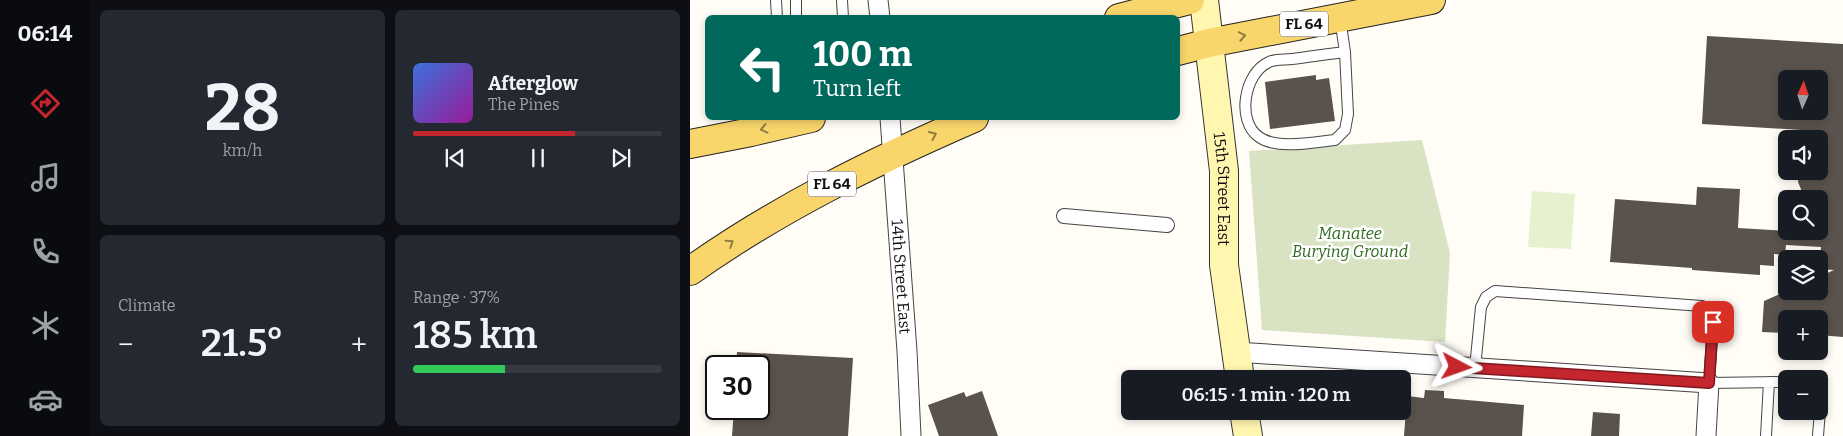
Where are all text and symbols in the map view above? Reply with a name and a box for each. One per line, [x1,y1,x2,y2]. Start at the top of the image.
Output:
road number: FL 64 [1280,12,1328,36]
text: 06:14 [17,20,73,47]
one-way arrow [1238,32,1246,42]
text: 100 m [813,33,912,75]
icon: left [730,35,795,100]
text: 28 [205,69,280,147]
north arrow [1778,70,1828,120]
map controls [1778,70,1828,420]
text: Afterglow [488,72,578,95]
text: Turn left [813,75,901,102]
icon: directions [28,86,63,121]
text: The Pines [488,95,560,114]
one-way arrow [759,123,768,134]
button: sound [1778,130,1828,180]
one-way arrow [928,131,937,142]
street label: 15th Street East [1210,131,1234,246]
text: km/h [223,141,262,160]
icon: previous [441,144,469,172]
icon: pause [524,144,552,172]
icon: next [607,144,635,172]
icon: music [28,160,63,195]
road number: FL 64 [808,172,856,196]
button: search [1778,190,1828,240]
street label: 14th Street East [888,219,915,335]
park label: Manatee Burying Ground [1292,224,1408,261]
icon: phone [28,234,63,269]
one-way arrow [724,240,734,249]
button: layers [1778,250,1828,300]
text: Range · 37% [413,288,500,307]
text: Climate [118,296,176,315]
pin [1692,301,1734,343]
icon: climate [28,308,63,343]
icon: arrive [1699,308,1727,336]
button: + [1778,310,1828,360]
text: 185 km [413,312,538,358]
text: 21.5° [201,320,284,366]
text: − [118,328,133,361]
text: + [351,328,367,361]
position arrow [1430,340,1482,392]
speed limit sign: 30 [705,355,770,420]
button: − [1778,370,1828,420]
icon: car [28,382,63,417]
text: 06:15 · 1 min · 120 m [1182,383,1350,406]

